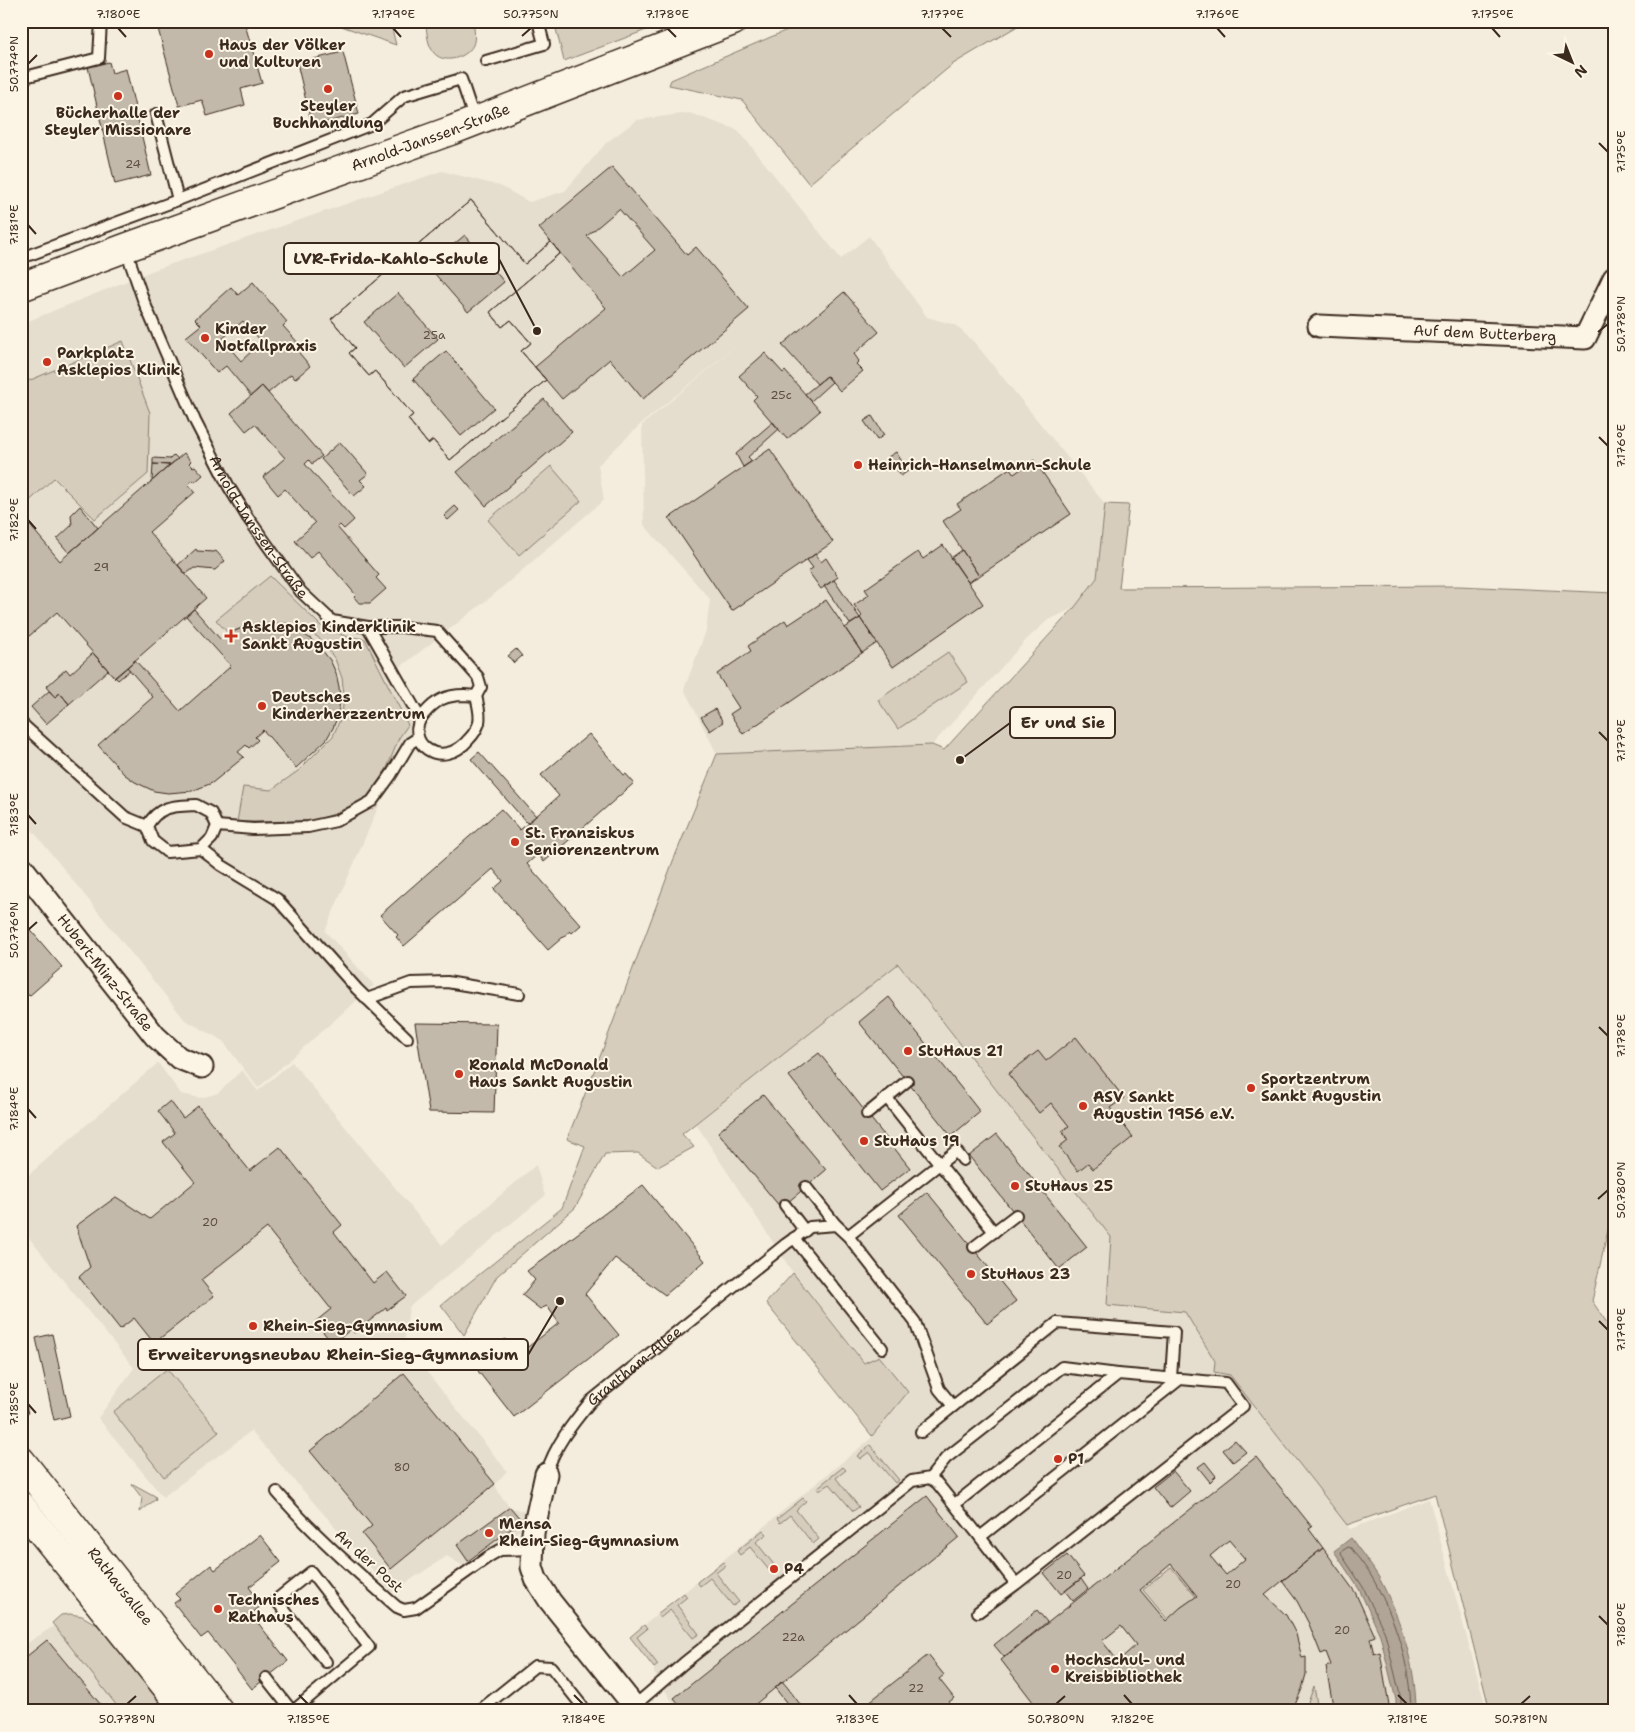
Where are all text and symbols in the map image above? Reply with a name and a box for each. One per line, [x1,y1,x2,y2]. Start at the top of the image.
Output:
text: 7.180°E [96,6,140,22]
text: 7.179°E [371,6,415,22]
text: 50.775°N [503,6,559,22]
text: 7.178°E [645,6,689,22]
text: 7.177°E [920,6,964,22]
text: 7.176°E [1195,6,1239,22]
text: 7.175°E [1471,6,1513,22]
place label: Haus der Völker und Kulturen [219,35,346,72]
text: 50.774°N [6,36,22,92]
north arrow [1548,38,1598,88]
marker: Haus der Völker und Kulturen [203,48,215,60]
text: N [1571,61,1591,82]
marker: Steyler Buchhandlung [322,83,334,95]
marker: Bücherhalle der Steyler Missionare [112,90,124,102]
place label: Steyler Buchhandlung [273,96,383,133]
street label: Arnold-Janssen-Straße [348,99,513,176]
place label: Bücherhalle der Steyler Missionare [44,103,192,140]
text: 7.175°E [1613,131,1629,173]
house number: 24 [125,156,141,172]
text: 7.181°E [6,205,22,246]
callout: LVR-Frida-Kahlo-Schule [284,243,499,274]
text: LVR-Frida-Kahlo-Schule [293,248,489,269]
text: 50.778°N [1613,296,1629,352]
place label: Kinder Notfallpraxis [215,319,317,356]
street label: Auf dem Butterberg [1413,320,1557,347]
house number: 25a [423,327,446,343]
marker: Kinder Notfallpraxis [199,332,211,344]
place label: Parkplatz Asklepios Klinik [57,343,181,380]
marker: Parkplatz Asklepios Klinik [41,356,53,368]
house number: 25c [770,387,792,403]
text: 7.176°E [1613,424,1629,468]
street label: Arnold-Janssen-Straße [204,452,312,603]
place label: Heinrich-Hanselmann-Schule [868,455,1091,475]
marker: Heinrich-Hanselmann-Schule [852,459,864,471]
text: 7.182°E [6,498,22,542]
house number: 29 [93,559,109,575]
place label: Asklepios Kinderklinik Sankt Augustin [242,617,416,654]
marker: Asklepios Kinderklinik Sankt Augustin [224,629,238,643]
place label: Deutsches Kinderherzzentrum [272,687,425,724]
marker: Deutsches Kinderherzzentrum [256,700,268,712]
callout: Er und Sie [1010,707,1115,738]
text: Er und Sie [1021,712,1106,733]
text: 7.177°E [1613,719,1629,763]
text: 7.183°E [6,793,22,837]
place label: St. Franziskus Seniorenzentrum [525,823,659,860]
marker: St. Franziskus Seniorenzentrum [509,836,521,848]
text: 50.776°N [6,902,22,958]
street label: Hubert-Minz-Straße [53,910,158,1036]
text: 7.178°E [1613,1014,1629,1058]
place label: StuHaus 21 [918,1041,1003,1061]
marker: StuHaus 21 [902,1045,914,1057]
place label: Ronald McDonald Haus Sankt Augustin [469,1055,632,1092]
marker: Ronald McDonald Haus Sankt Augustin [453,1068,465,1080]
place label: Sportzentrum Sankt Augustin [1261,1069,1381,1106]
marker: Sportzentrum Sankt Augustin [1245,1082,1257,1094]
text: 7.184°E [6,1087,22,1131]
place label: ASV Sankt Augustin 1956 e.V. [1093,1087,1235,1124]
marker: ASV Sankt Augustin 1956 e.V. [1077,1100,1089,1112]
place label: StuHaus 19 [874,1131,959,1151]
marker: StuHaus 19 [858,1135,870,1147]
text: 50.780°N [1613,1162,1629,1218]
place label: StuHaus 25 [1025,1176,1113,1196]
marker: StuHaus 25 [1009,1180,1021,1192]
house number: 20 [202,1214,218,1230]
place label: StuHaus 23 [981,1264,1070,1284]
marker: StuHaus 23 [965,1268,977,1280]
text: 7.179°E [1613,1308,1629,1352]
place label: Rhein-Sieg-Gymnasium [263,1316,443,1336]
marker: Rhein-Sieg-Gymnasium [247,1320,259,1332]
street label: Grantham-Allee [583,1322,686,1410]
callout: Erweiterungsneubau Rhein-Sieg-Gymnasium [138,1339,528,1370]
text: Erweiterungsneubau Rhein-Sieg-Gymnasium [148,1344,519,1365]
text: 7.185°E [6,1382,22,1426]
place label: P1 [1068,1449,1084,1469]
marker: P1 [1052,1453,1064,1465]
house number: 80 [394,1459,410,1475]
place label: Mensa Rhein-Sieg-Gymnasium [499,1514,679,1551]
street label: An der Post [330,1525,408,1597]
marker: Mensa Rhein-Sieg-Gymnasium [483,1527,495,1539]
street label: Rathausallee [83,1543,158,1630]
place label: P4 [784,1559,804,1579]
marker: P4 [768,1563,780,1575]
house number: 20 [1056,1567,1072,1583]
house number: 20 [1225,1576,1241,1592]
place label: Technisches Rathaus [228,1590,319,1627]
marker: Technisches Rathaus [212,1603,224,1615]
text: 7.180°E [1613,1603,1629,1647]
house number: 20 [1334,1622,1350,1638]
house number: 22a [781,1629,805,1645]
place label: Hochschul- und Kreisbibliothek [1065,1650,1185,1687]
marker: Hochschul- und Kreisbibliothek [1049,1663,1061,1675]
house number: 22 [908,1680,924,1696]
text: 50.778°N [99,1711,155,1727]
text: 7.185°E [286,1711,330,1727]
text: 7.184°E [561,1711,605,1727]
text: 7.183°E [835,1711,879,1727]
text: 50.780°N [1028,1711,1084,1727]
text: 7.182°E [1110,1711,1154,1727]
text: 7.181°E [1387,1711,1428,1727]
text: 50.781°N [1494,1711,1548,1727]

